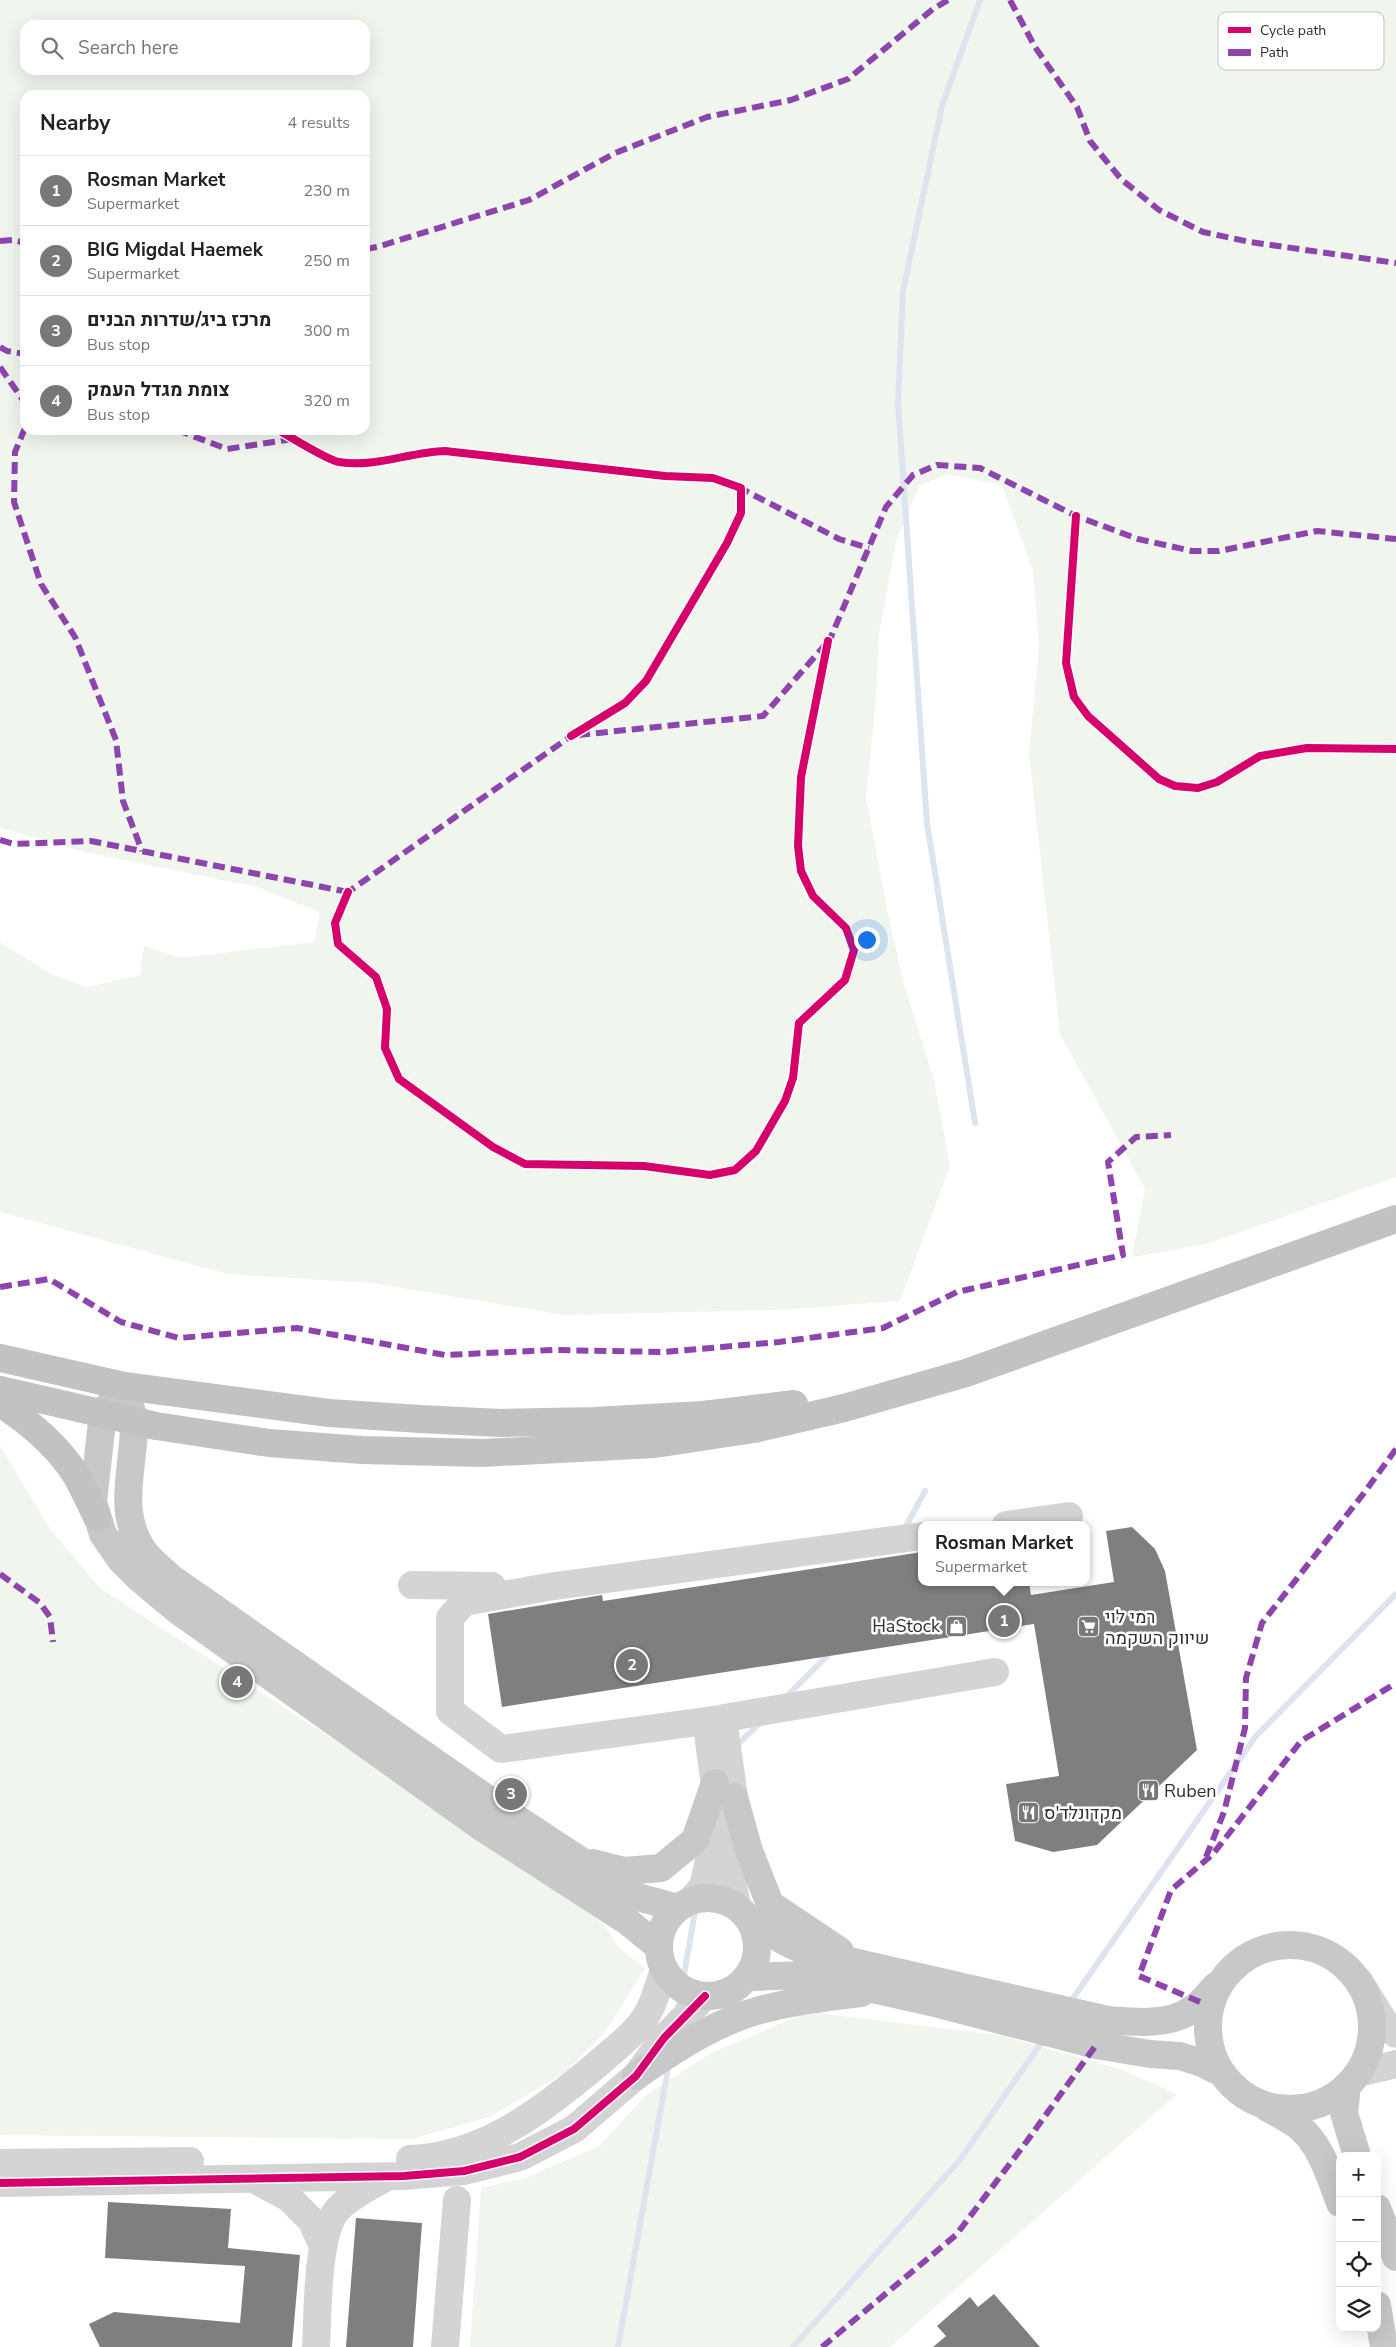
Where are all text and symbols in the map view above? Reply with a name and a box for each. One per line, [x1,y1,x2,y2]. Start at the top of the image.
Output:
legend [1218,12,1384,70]
search box [20,20,370,75]
text: Cycle path [1260,21,1326,40]
icon: search [38,34,66,62]
text: Search here [78,35,179,61]
text: Path [1260,43,1289,62]
text: Nearby [40,109,110,137]
text: 4 results [288,112,350,134]
text: Rosman Market [87,167,225,193]
text: 1 [51,180,61,202]
text: 230 m [303,180,350,202]
text: Supermarket [87,193,179,215]
text: BIG Migdal Haemek [87,237,263,263]
text: 2 [51,250,61,272]
text: 250 m [303,250,350,272]
text: Supermarket [87,263,179,285]
text: מרכז ביג/שדרות הבנים [87,307,271,333]
text: 3 [51,320,61,342]
text: 300 m [303,320,350,342]
text: Bus stop [87,334,150,356]
text: צומת מגדל העמק [87,377,230,403]
text: 4 [51,390,61,412]
text: 320 m [303,390,350,412]
text: Bus stop [87,404,150,426]
your location [854,927,880,953]
popup [918,1521,1090,1586]
text: Rosman Market [935,1530,1073,1556]
text: Supermarket [935,1556,1027,1578]
pin: 1 [988,1602,1020,1640]
place label: רמי לוי שיווק השקמה [1105,1605,1209,1650]
place label: HaStock [872,1614,941,1638]
shop icon: HaStock [944,1614,968,1638]
supermarket icon: רמי לוי שיווק השקמה [1077,1615,1101,1639]
pin: 2 [616,1646,648,1684]
pin: 4 [221,1663,253,1701]
pin: 3 [495,1775,527,1813]
restaurant icon: Ruben [1136,1779,1160,1803]
place label: Ruben [1164,1779,1216,1803]
restaurant icon: מקדונלד'ס [1016,1801,1040,1825]
place label: מקדונלד'ס [1044,1801,1122,1825]
map controls [1336,2152,1381,2332]
button: + [1336,2152,1381,2197]
button: − [1336,2197,1381,2242]
button: locate [1336,2242,1381,2287]
button: layers [1336,2287,1381,2332]

